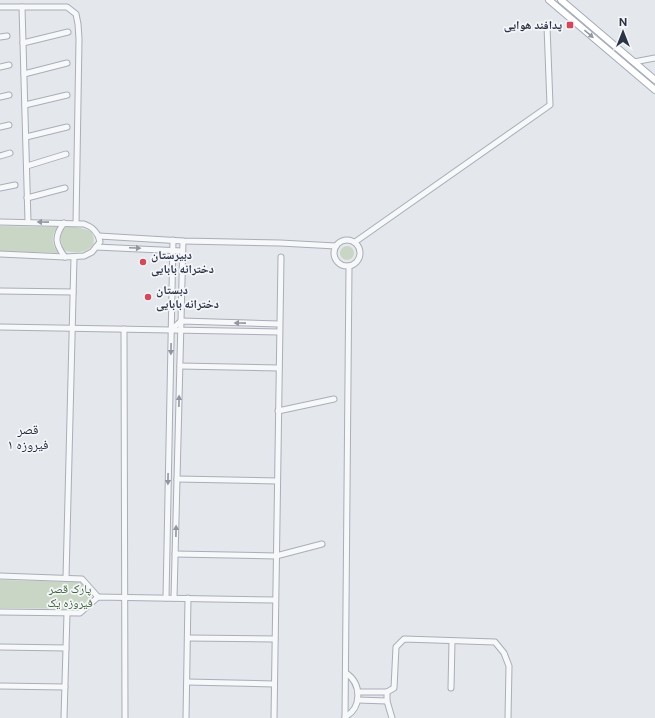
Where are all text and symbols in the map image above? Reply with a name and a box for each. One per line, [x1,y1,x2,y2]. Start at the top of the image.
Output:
north arrow [603,12,643,52]
text: N [619,16,627,28]
place label: پدافند هوایی [504,18,562,33]
marker: پدافند هوایی [565,20,575,30]
one-way arrow [584,30,594,39]
one-way arrow [37,219,49,226]
one-way arrow [129,245,141,252]
place label: دبیرستان دخترانه بابایی [151,248,214,277]
marker: دبیرستان دخترانه بابایی [138,257,148,267]
place label: دبستان دخترانه بابایی [156,283,219,312]
marker: دبستان دخترانه بابایی [143,292,153,302]
one-way arrow [233,320,246,326]
one-way arrow [168,343,174,356]
one-way arrow [176,394,182,407]
district label: قصر فیروزه ۱ [8,422,48,453]
one-way arrow [165,473,171,486]
one-way arrow [173,524,179,537]
park label: پارک قصر فیروزه یک [47,582,93,610]

